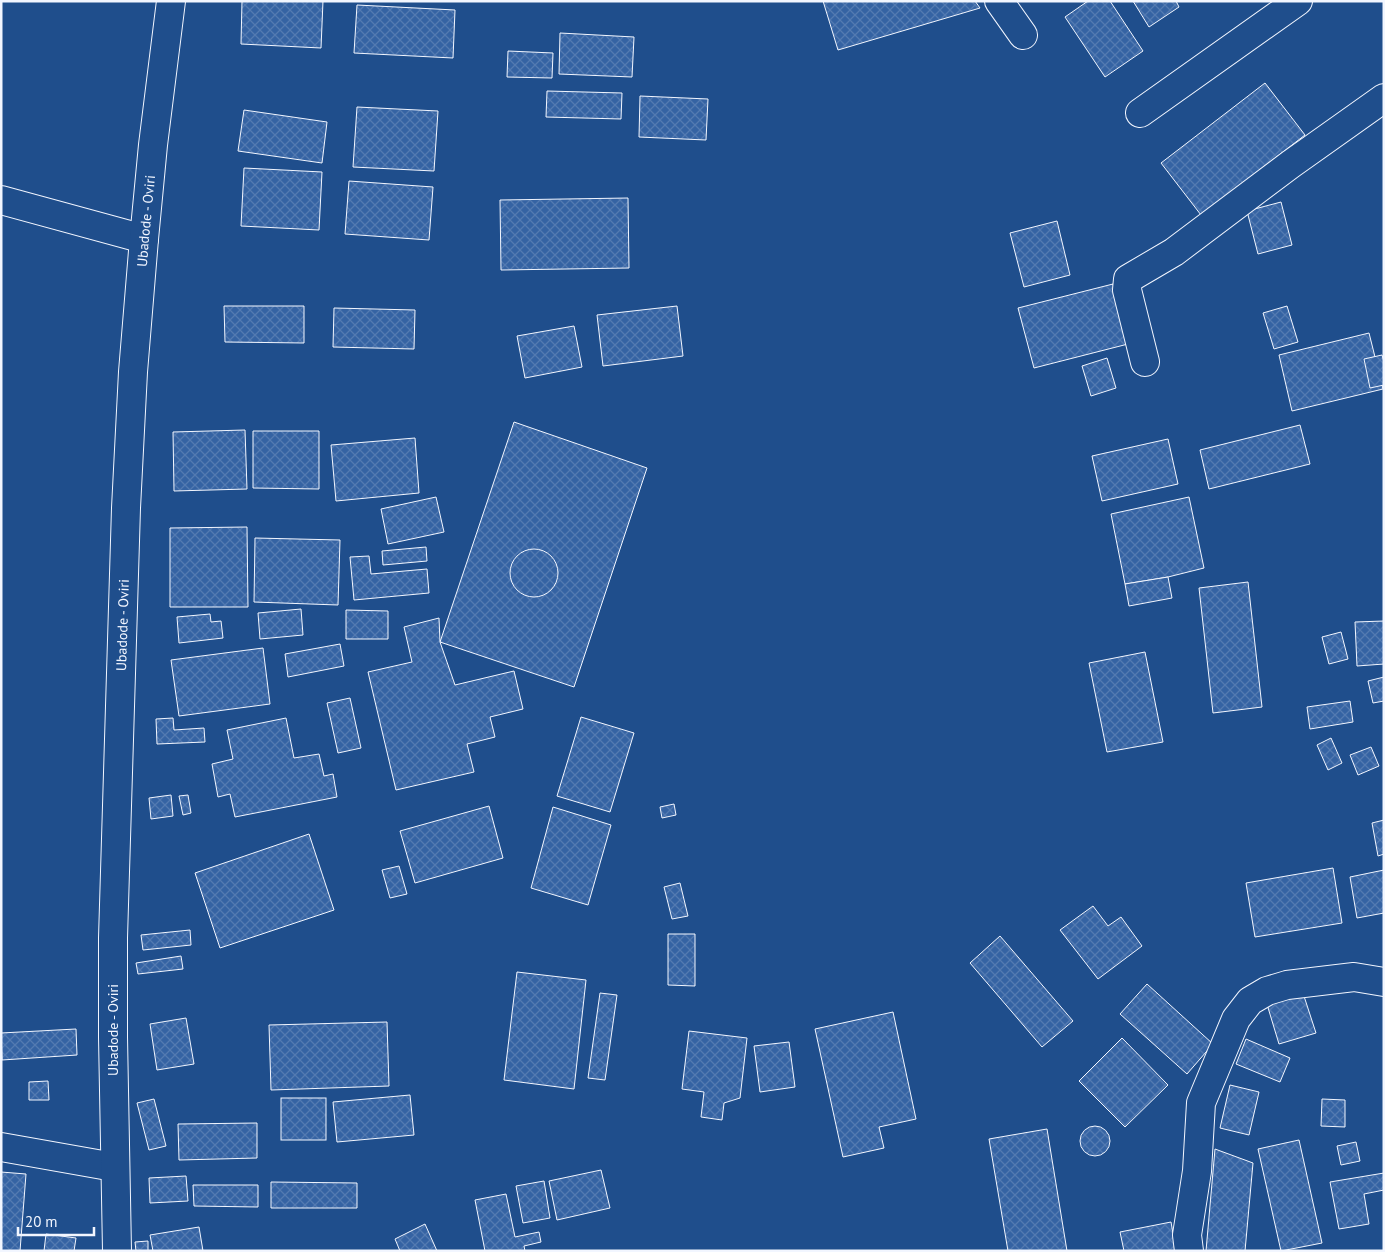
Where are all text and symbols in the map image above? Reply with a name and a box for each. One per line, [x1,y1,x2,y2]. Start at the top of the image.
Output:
street label: Ubadode - Oviri [133,174,159,268]
street label: Ubadode - Oviri [112,579,133,671]
street label: Ubadode - Oviri [104,984,122,1076]
scale bar [18,1204,94,1236]
text: 20 m [25,1212,58,1231]

